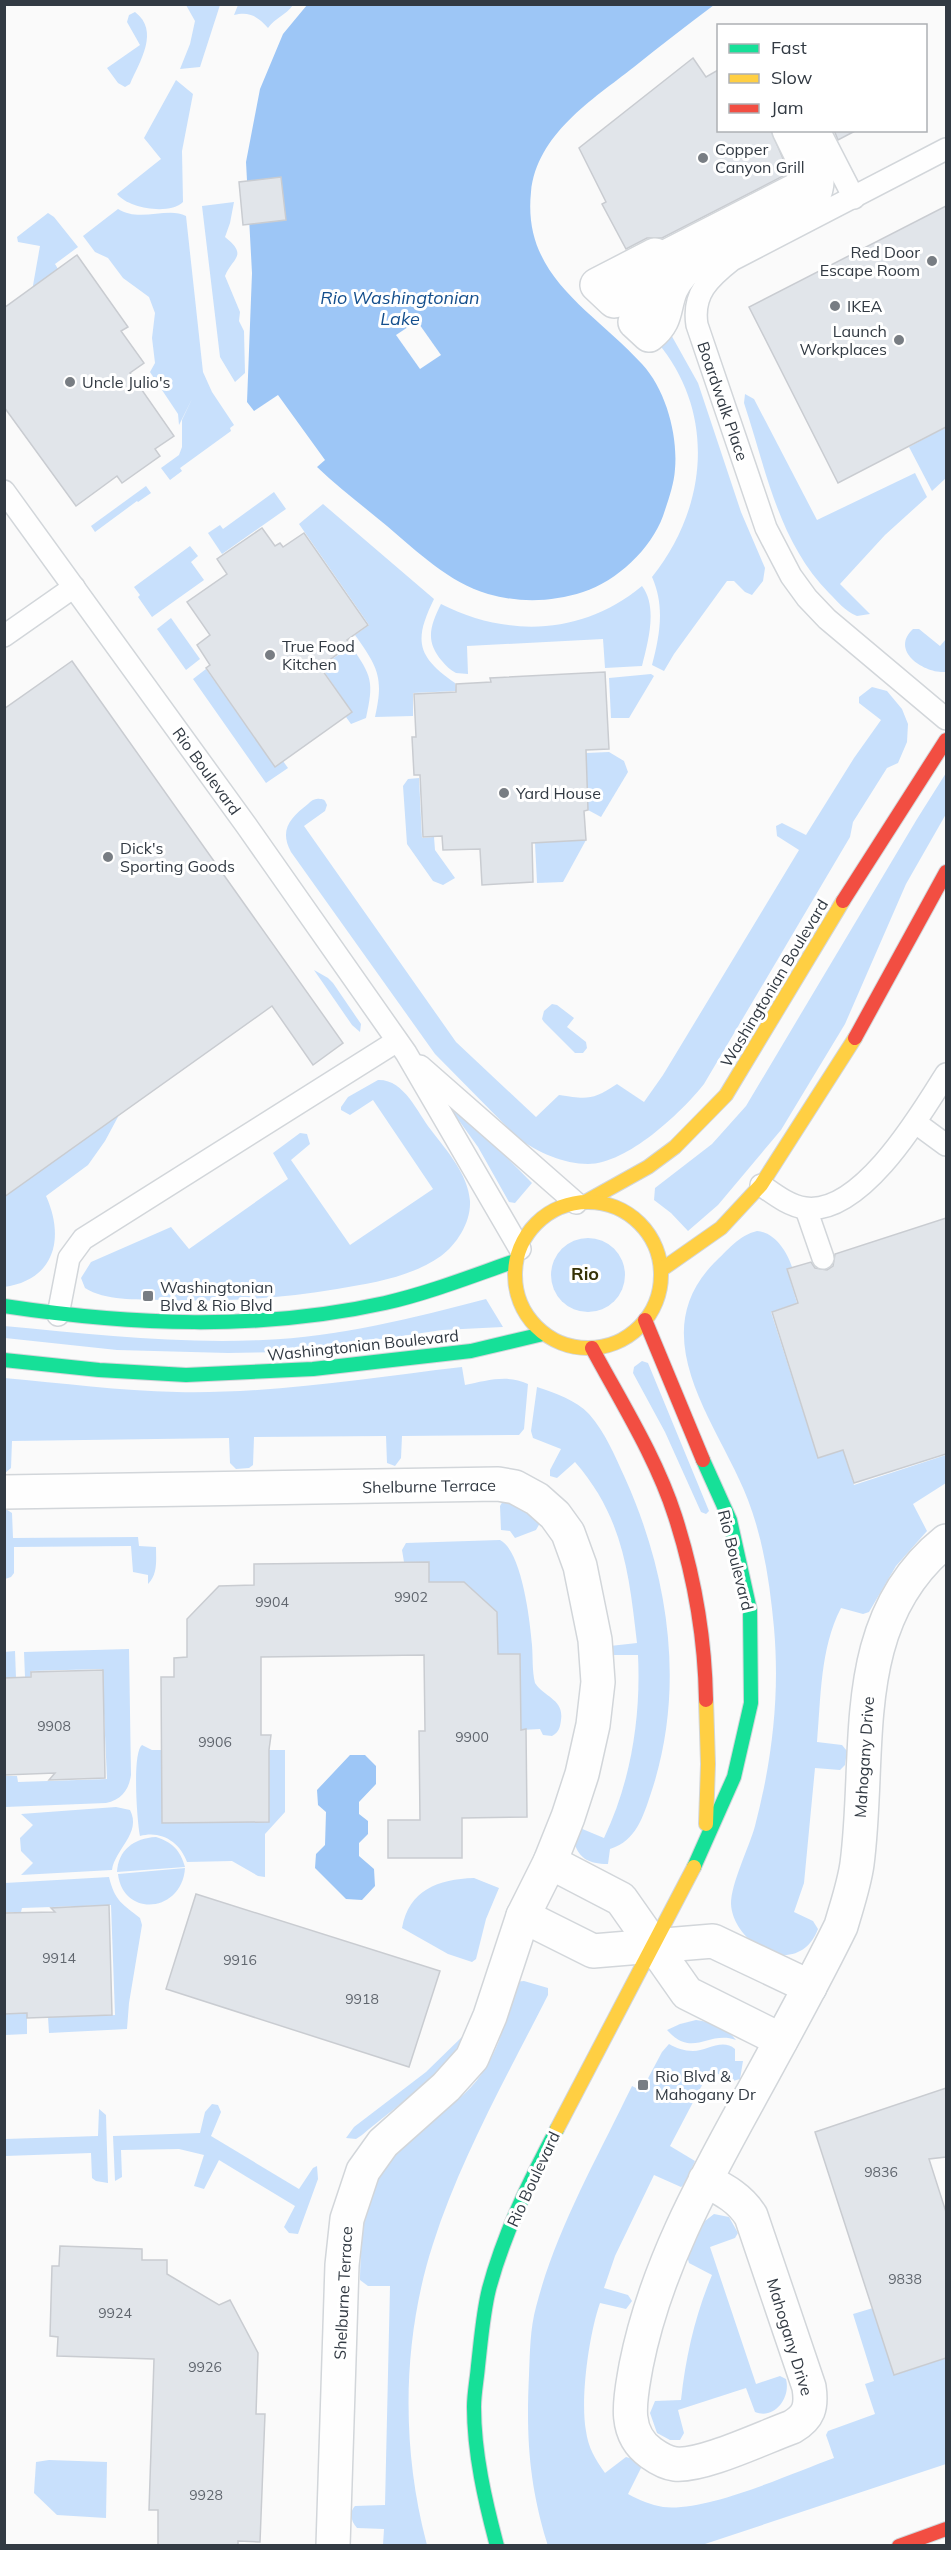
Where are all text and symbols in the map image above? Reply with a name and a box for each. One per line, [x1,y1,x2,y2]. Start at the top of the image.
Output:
legend [717,24,927,132]
text: Fast [771,36,807,59]
text: Slow [771,66,813,89]
text: Jam [771,96,804,119]
place label: Copper Canyon Grill [715,139,805,177]
marker: Copper Canyon Grill [696,151,710,165]
place label: Red Door Escape Room [820,242,920,280]
marker: Red Door Escape Room [925,254,939,268]
water label: Rio Washingtonian Lake [320,286,480,330]
place label: IKEA [847,296,882,316]
marker: IKEA [828,299,842,313]
place label: Launch Workplaces [800,321,887,359]
marker: Launch Workplaces [892,333,906,347]
street label: Boardwalk Place [693,339,753,463]
place label: Uncle Julio's [82,372,170,392]
marker: Uncle Julio's [63,375,77,389]
place label: True Food Kitchen [282,636,355,674]
marker: True Food Kitchen [263,648,277,662]
street label: Rio Boulevard [169,723,245,819]
place label: Yard House [515,783,601,803]
marker: Yard House [497,786,511,800]
place label: Dick's Sporting Goods [120,838,235,876]
marker: Dick's Sporting Goods [101,850,115,864]
street label: Washingtonian Boulevard [716,895,832,1071]
district label: Rio [571,1262,599,1285]
place label: Washingtonian Blvd & Rio Blvd [160,1277,273,1315]
marker: Washingtonian Blvd & Rio Blvd [141,1289,155,1303]
street label: Washingtonian Boulevard [266,1325,460,1365]
street label: Shelburne Terrace [362,1475,496,1497]
street label: Rio Boulevard [714,1508,758,1612]
house number: 9902 [394,1588,428,1606]
house number: 9904 [255,1593,289,1611]
street label: Mahogany Drive [850,1696,878,1818]
house number: 9908 [37,1717,71,1735]
house number: 9900 [455,1728,489,1746]
house number: 9906 [198,1733,232,1751]
house number: 9914 [42,1949,76,1967]
house number: 9916 [223,1951,257,1969]
house number: 9918 [345,1990,379,2008]
place label: Rio Blvd & Mahogany Dr [655,2066,756,2104]
marker: Rio Blvd & Mahogany Dr [636,2078,650,2092]
street label: Rio Boulevard [502,2128,564,2230]
house number: 9836 [864,2163,898,2181]
street label: Shelburne Terrace [330,2226,356,2360]
house number: 9838 [888,2270,922,2288]
street label: Mahogany Drive [763,2276,817,2398]
house number: 9924 [98,2304,132,2322]
house number: 9926 [188,2358,222,2376]
house number: 9928 [189,2486,223,2504]

